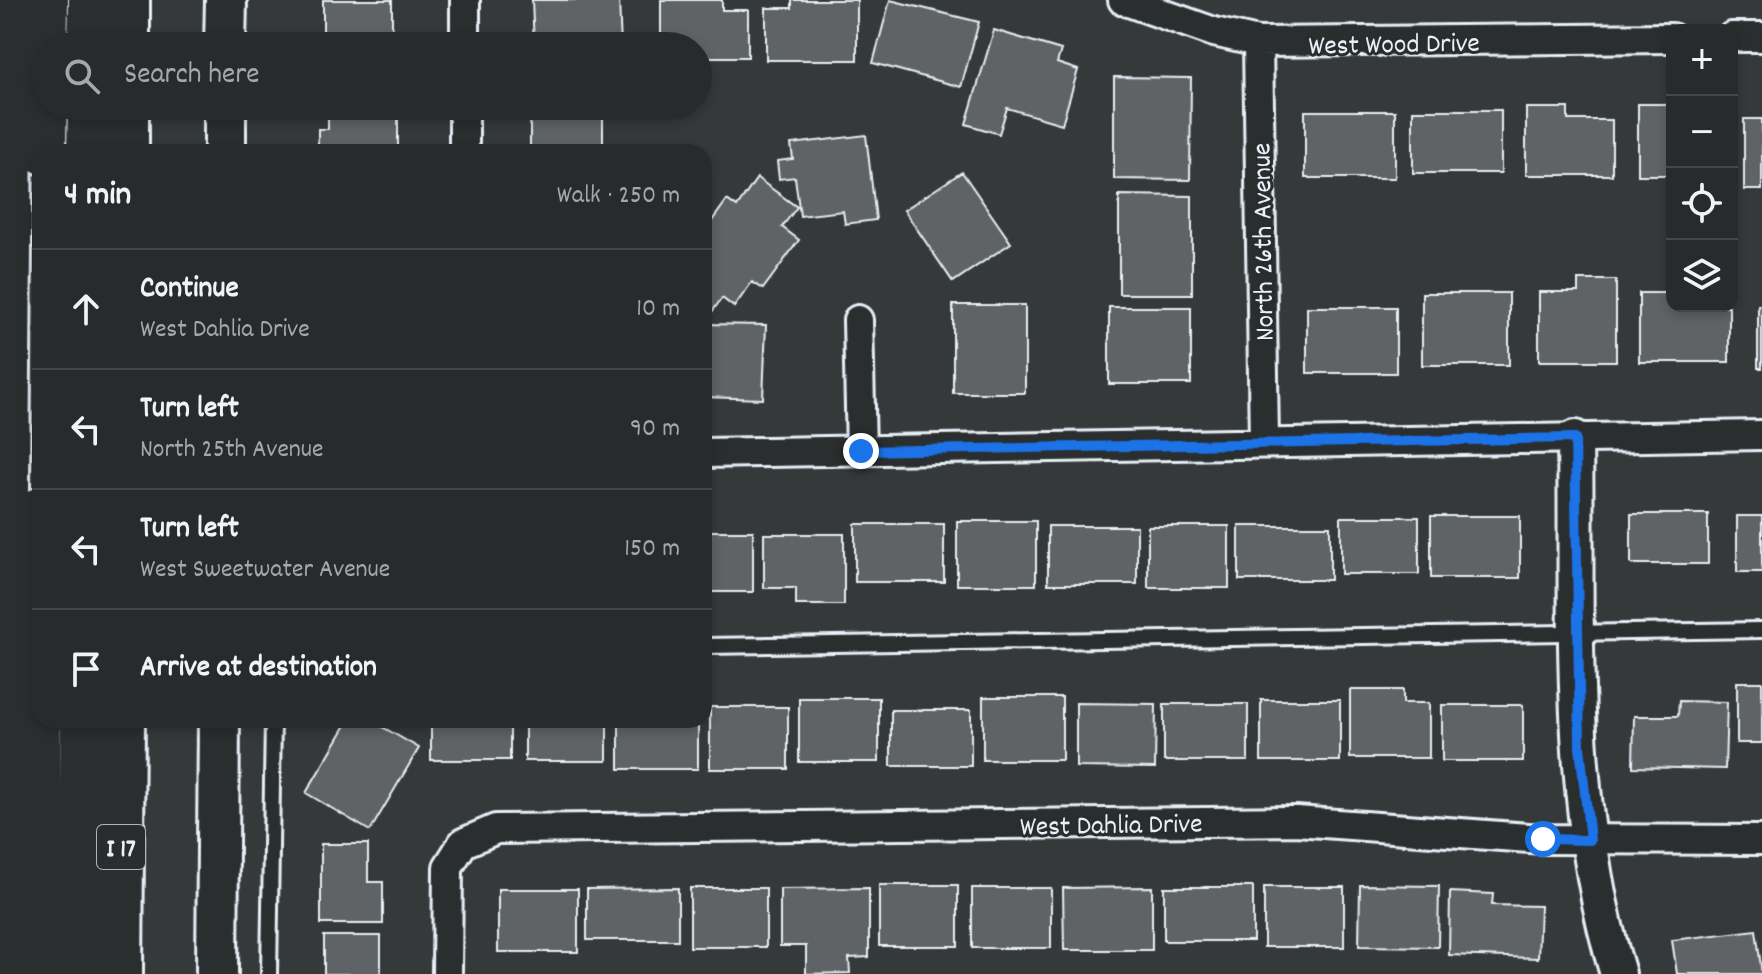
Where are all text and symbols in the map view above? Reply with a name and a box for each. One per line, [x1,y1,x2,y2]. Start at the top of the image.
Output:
map controls [1666,24,1738,312]
button: + [1666,24,1738,96]
street label: West Wood Drive [1308,26,1480,68]
search box [32,32,712,120]
icon: search [60,54,104,98]
text: Search here [124,55,260,98]
button: − [1666,96,1738,168]
street label: North 26th Avenue [1244,142,1288,341]
button: locate [1666,168,1738,240]
text: 4 min [64,172,131,221]
text: Walk · 250 m [557,178,680,215]
button: layers [1666,240,1738,312]
text: Continue [140,269,239,312]
icon: ahead [64,287,108,331]
text: 10 m [636,291,680,328]
text: West Dahlia Drive [140,312,310,349]
text: Turn left [140,389,239,432]
icon: left [64,407,108,451]
text: 90 m [630,411,680,448]
text: North 25th Avenue [140,432,324,469]
route end [843,433,879,469]
text: Turn left [140,509,239,552]
icon: left [64,527,108,571]
text: 150 m [624,531,680,568]
text: West Sweetwater Avenue [140,552,390,589]
icon: arrive [64,647,108,691]
text: Arrive at destination [140,648,377,691]
street label: West Dahlia Drive [1019,806,1203,850]
route start [1525,821,1561,857]
road number: I 17 [97,825,145,869]

